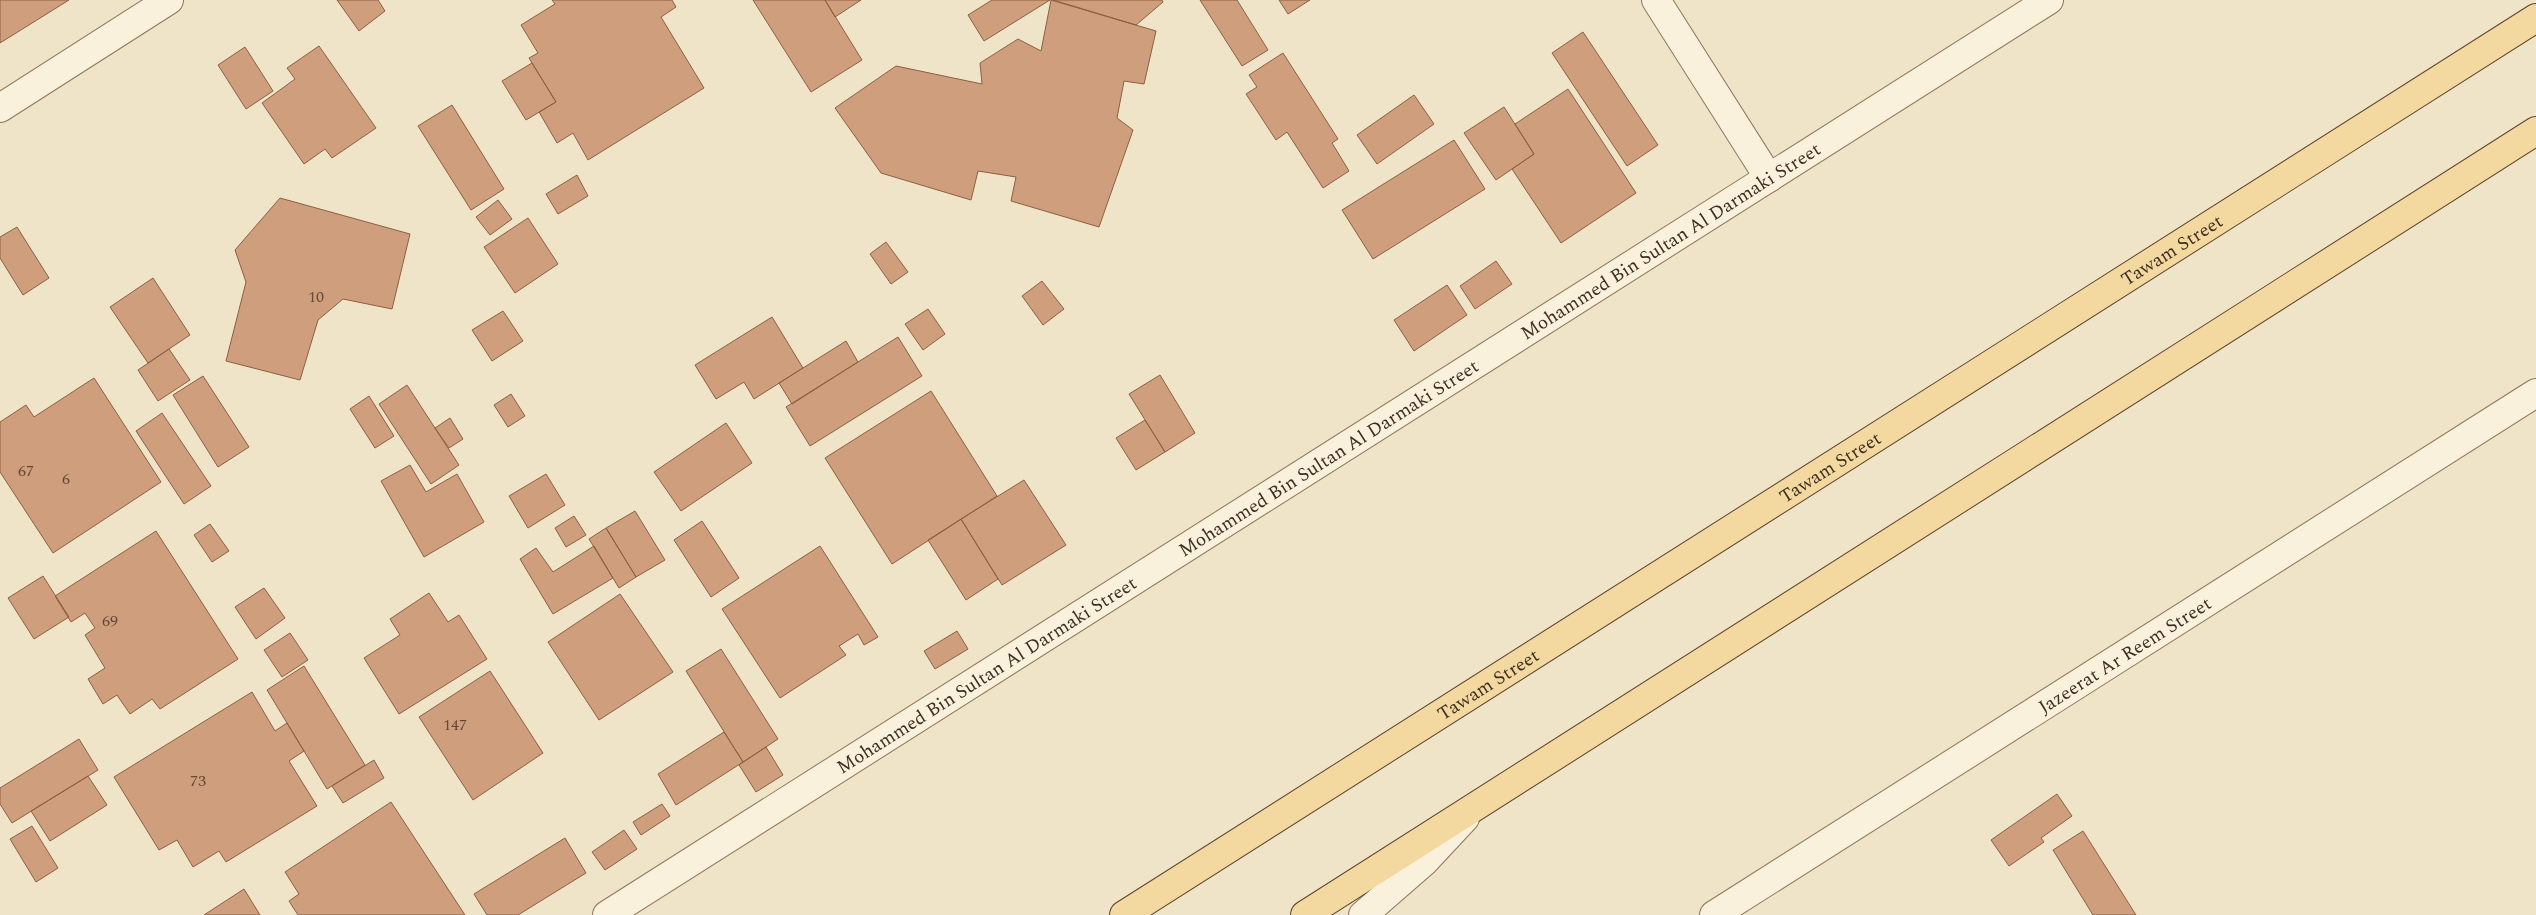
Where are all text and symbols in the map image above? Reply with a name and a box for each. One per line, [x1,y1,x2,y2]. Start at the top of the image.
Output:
street label: Mohammed Bin Sultan Al Darmaki Street [1515,135,1827,348]
street label: Tawam Street [2116,207,2229,294]
house number: 10 [308,285,324,309]
street label: Mohammed Bin Sultan Al Darmaki Street [1173,352,1485,565]
street label: Tawam Street [1774,425,1887,511]
house number: 67 [18,459,34,483]
house number: 6 [62,467,70,491]
street label: Mohammed Bin Sultan Al Darmaki Street [831,569,1143,782]
street label: Jazeerat Ar Reem Street [2033,590,2218,722]
house number: 69 [102,609,118,633]
street label: Tawam Street [1432,642,1546,728]
house number: 147 [443,713,467,737]
house number: 73 [190,769,206,793]

